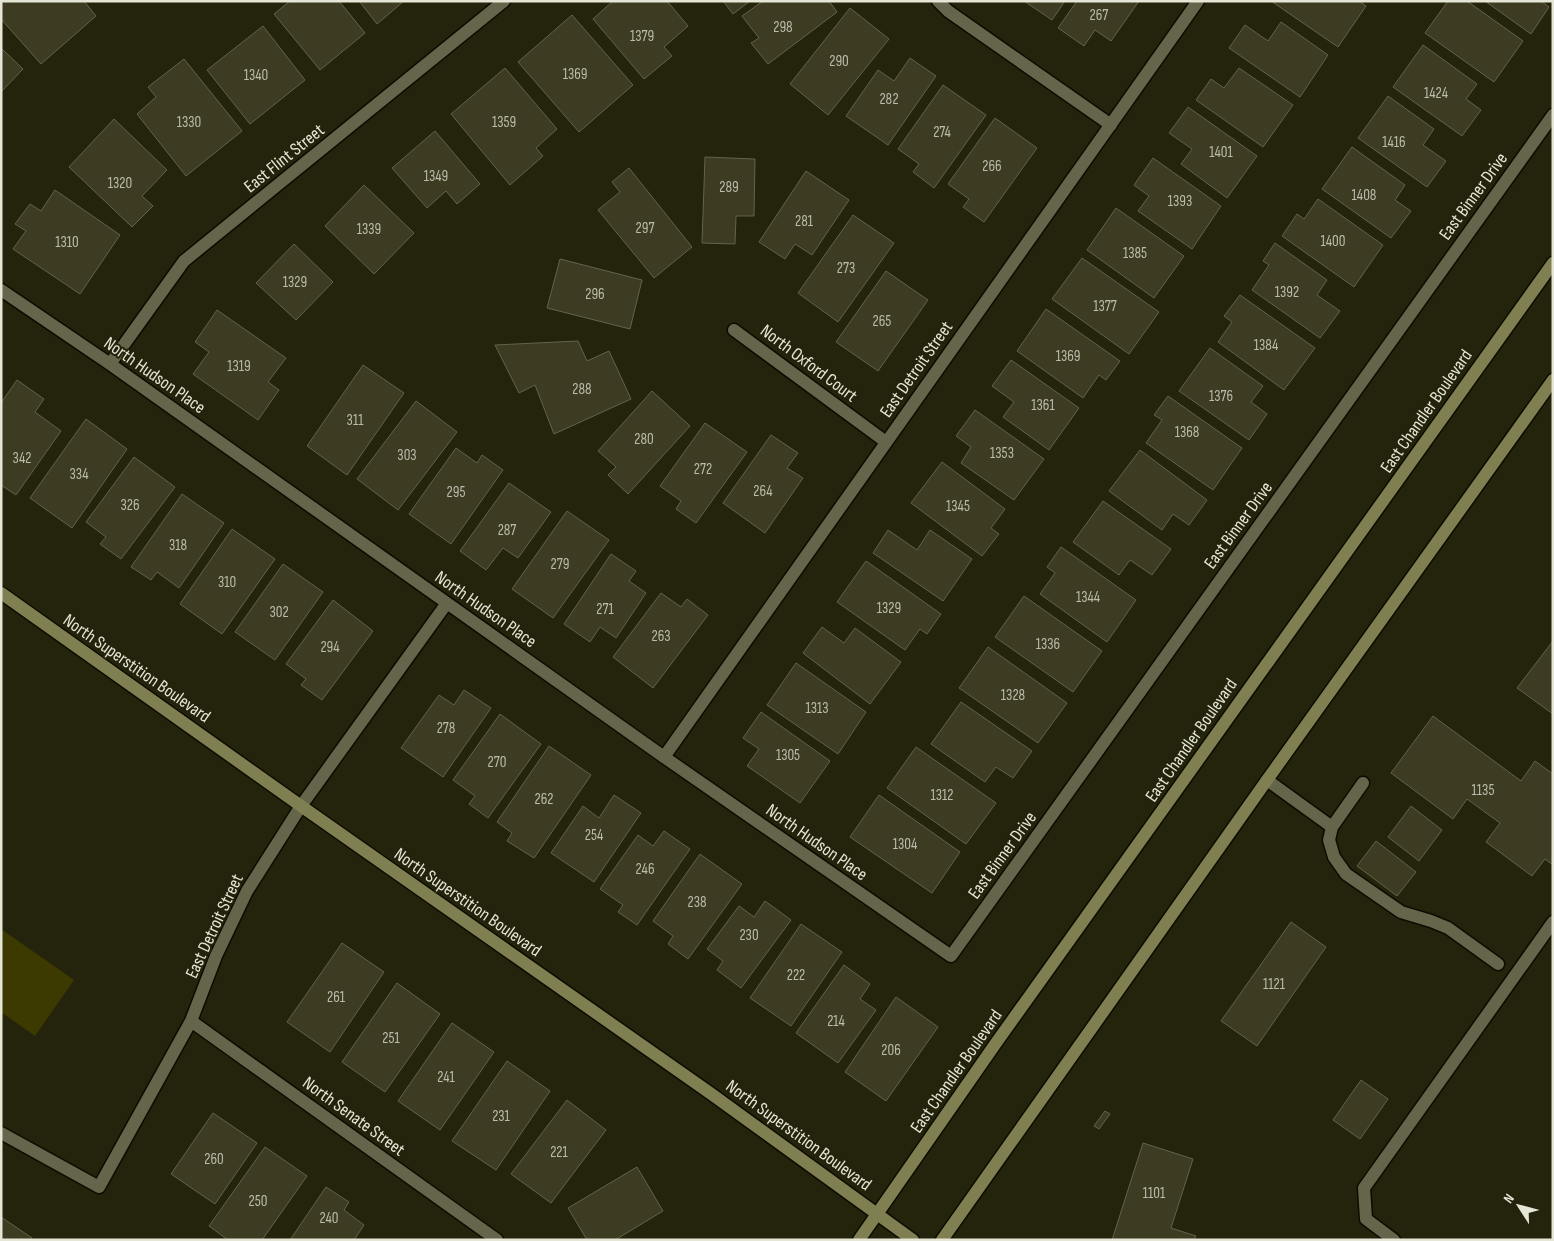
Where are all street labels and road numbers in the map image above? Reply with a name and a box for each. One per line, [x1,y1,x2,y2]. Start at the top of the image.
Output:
street label: East Flint Street [240,119,329,197]
street label: East Binner Drive [1435,149,1512,244]
street label: East Detroit Street [876,317,958,421]
street label: North Oxford Court [756,320,862,407]
street label: North Hudson Place [100,333,209,418]
street label: East Chandler Boulevard [1376,346,1477,477]
street label: East Binner Drive [1200,478,1277,573]
street label: North Hudson Place [431,567,540,652]
street label: North Superstition Boulevard [59,610,214,727]
street label: East Chandler Boulevard [1141,675,1242,806]
street label: North Hudson Place [762,800,871,885]
street label: East Binner Drive [964,808,1041,903]
street label: North Superstition Boulevard [390,844,545,961]
street label: East Detroit Street [181,870,248,982]
street label: East Chandler Boulevard [906,1006,1007,1137]
street label: North Senate Street [299,1072,409,1161]
street label: North Superstition Boulevard [722,1076,875,1195]

